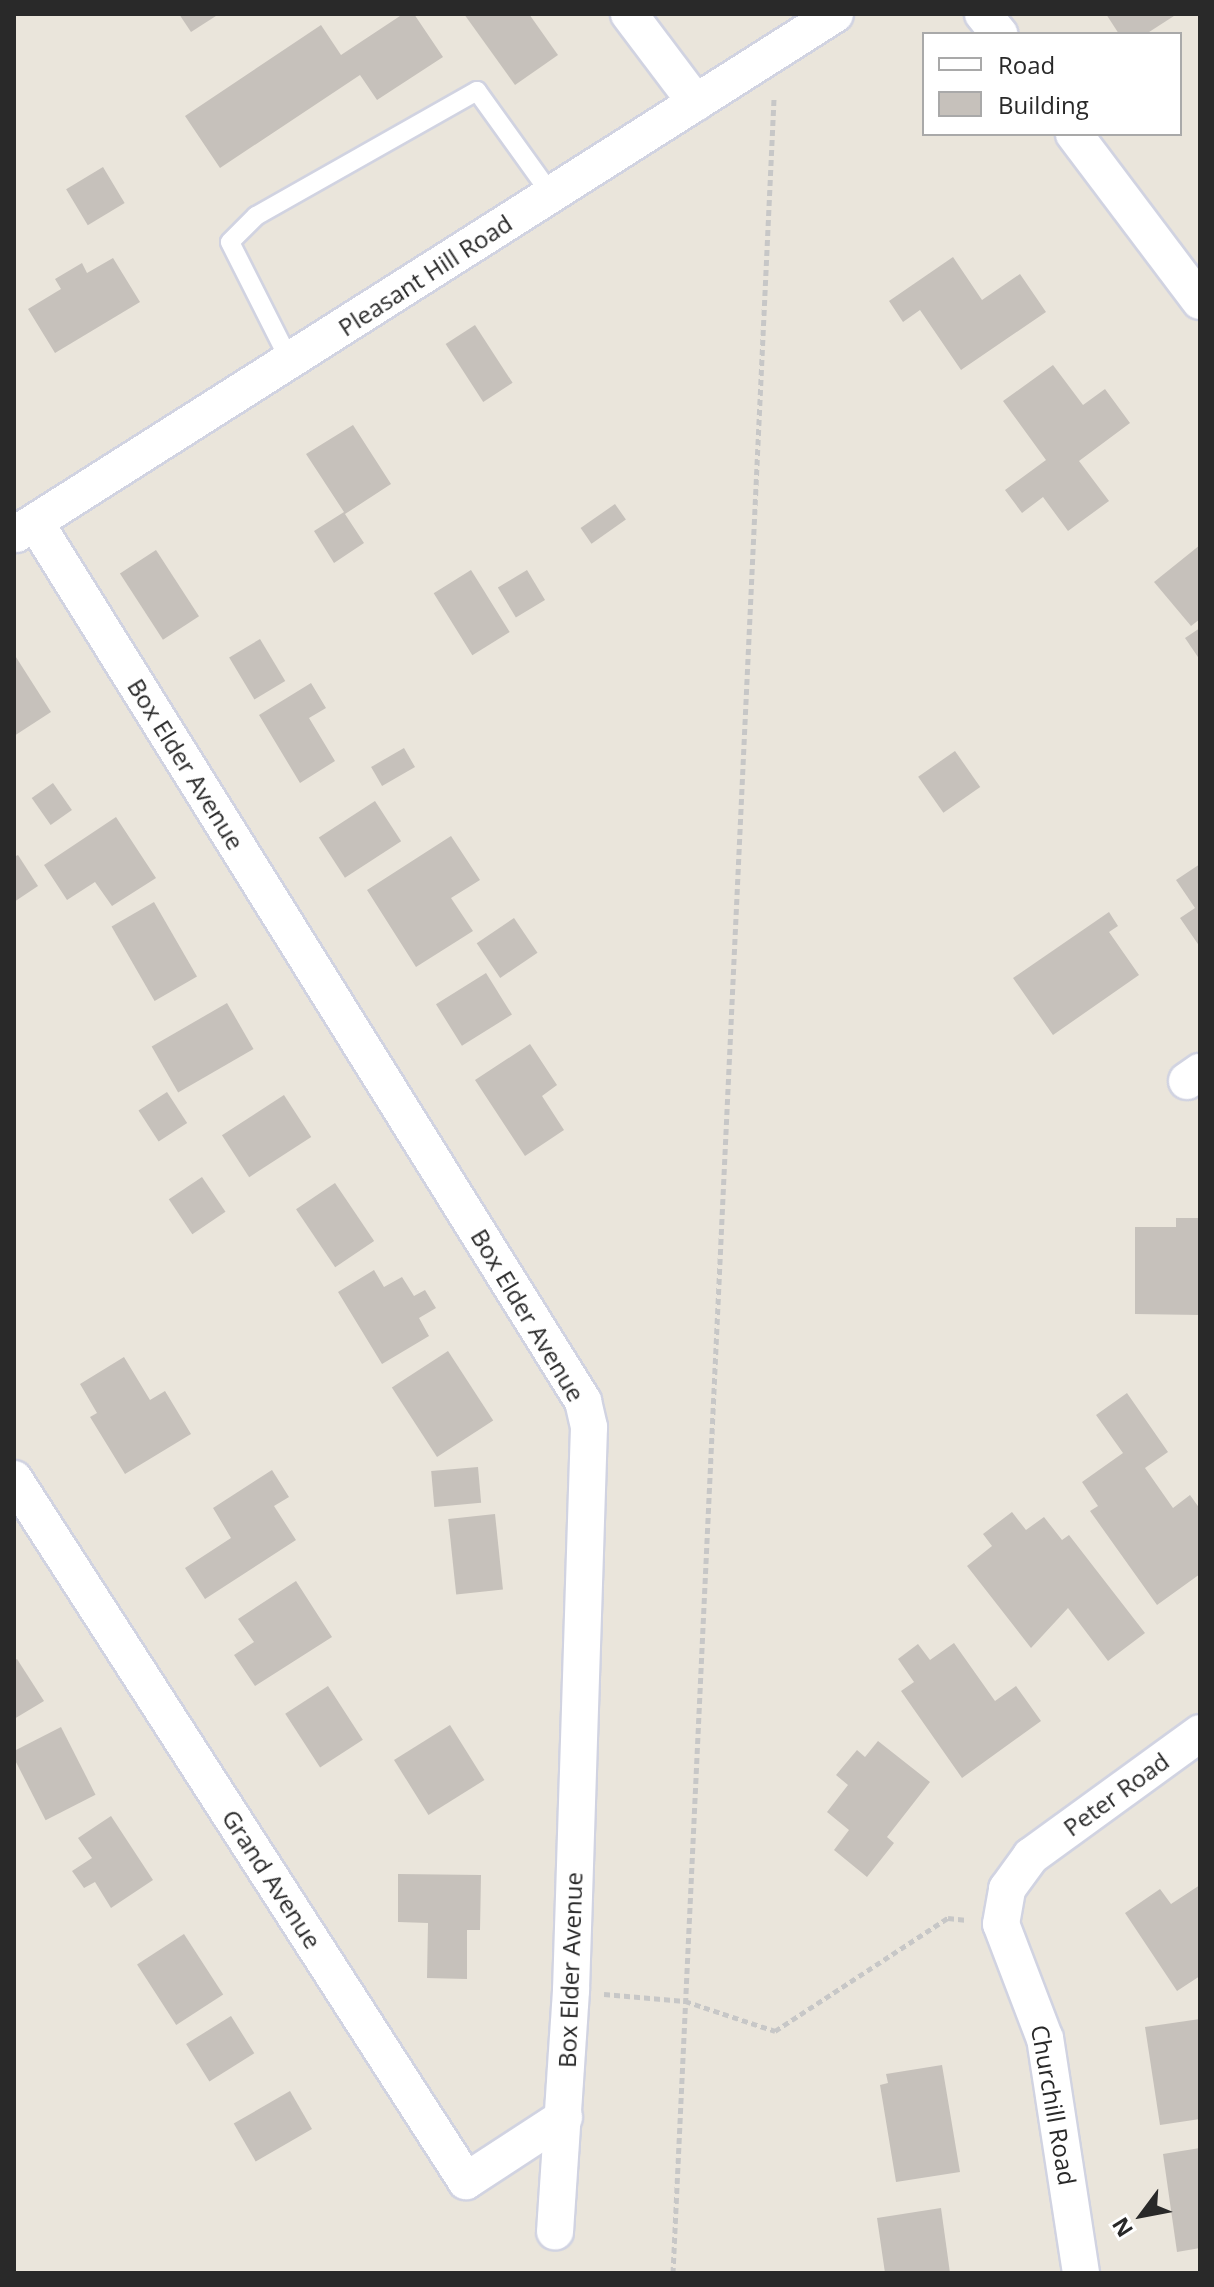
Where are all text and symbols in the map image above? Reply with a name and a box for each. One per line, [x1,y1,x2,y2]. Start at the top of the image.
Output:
legend [922,32,1182,136]
text: Road [998,48,1055,81]
text: Building [998,88,1089,121]
street label: Pleasant Hill Road [333,208,517,342]
street label: Box Elder Avenue [122,673,250,855]
street label: Box Elder Avenue [465,1224,591,1406]
street label: Peter Road [1058,1746,1174,1842]
street label: Grand Avenue [216,1804,328,1954]
street label: Box Elder Avenue [552,1872,588,2068]
street label: Churchill Road [1026,2023,1082,2187]
north arrow [1102,2175,1182,2255]
text: N [1104,2212,1139,2243]

